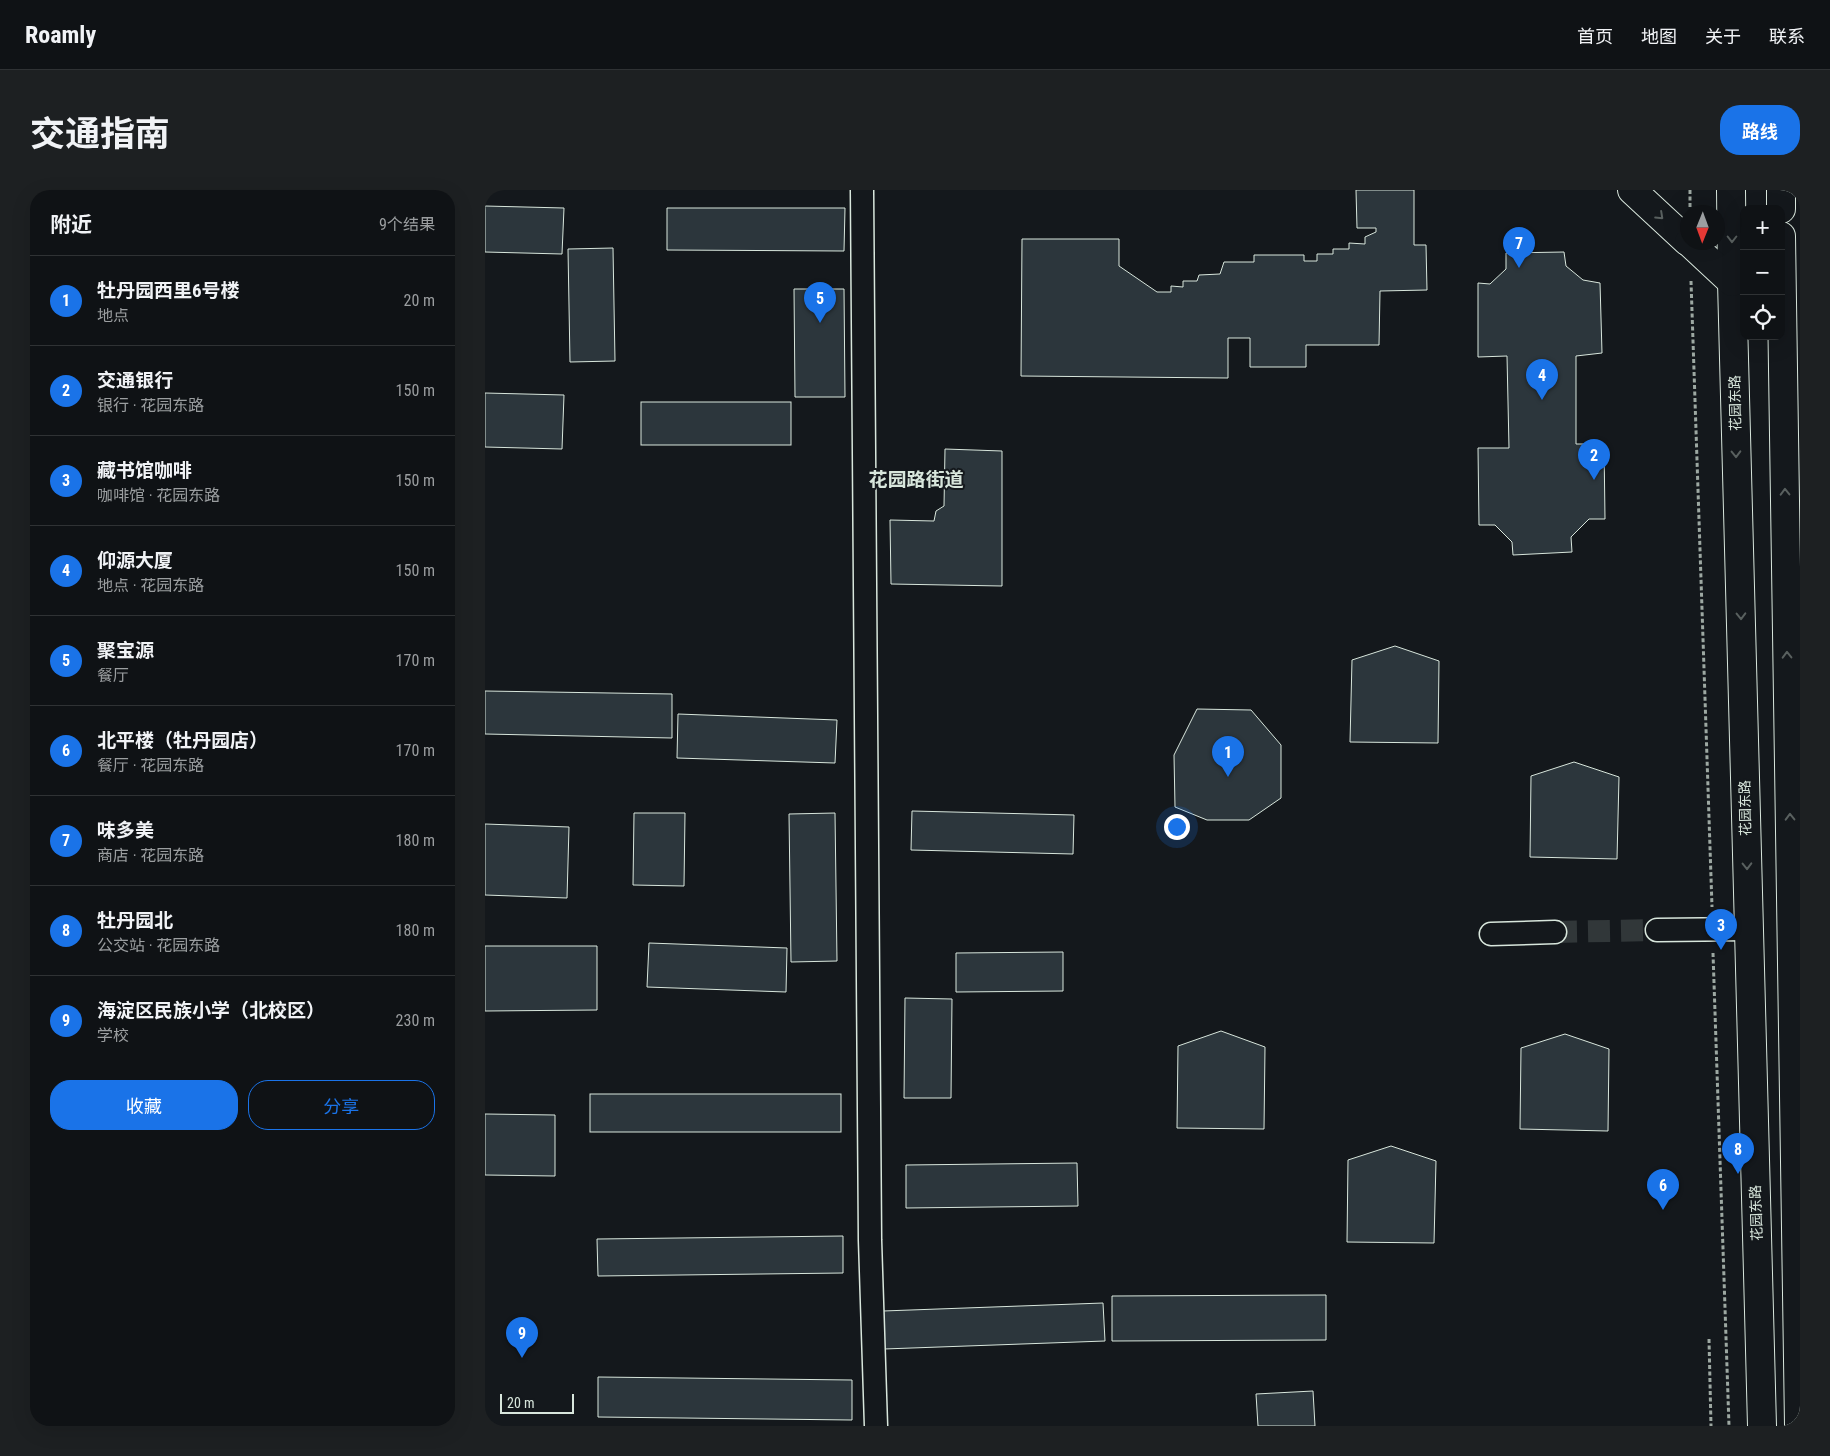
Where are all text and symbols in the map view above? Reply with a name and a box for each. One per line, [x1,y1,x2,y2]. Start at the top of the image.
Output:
text: Roamly [25,21,96,49]
text: 首页 [1577,26,1613,47]
text: 地图 [1641,26,1677,47]
text: 关于 [1705,26,1741,47]
text: 联系 [1769,26,1805,47]
button: 路线 [1720,105,1800,155]
text: 交通指南 [30,114,170,155]
north arrow [1680,205,1725,250]
map controls [1740,205,1785,340]
button: + [1740,205,1785,250]
one-way arrow [1654,210,1663,219]
text: 附近 [50,213,92,237]
text: 9个结果 [379,215,435,234]
pin: 7 [1503,227,1535,268]
one-way arrow [1726,235,1737,243]
button: − [1740,250,1785,295]
text: 牡丹园西里6号楼 [97,279,240,302]
pin: 5 [804,282,836,323]
text: 1 [62,291,70,310]
text: 20 m [403,291,435,310]
button: locate [1740,295,1785,340]
text: 地点 [97,306,129,325]
pin: 4 [1526,359,1558,400]
text: 交通银行 [97,369,173,392]
street label: 花园东路 [1727,375,1743,431]
text: 2 [62,381,70,400]
text: 150 m [396,381,435,400]
text: 银行 · 花园东路 [97,396,204,415]
pin: 2 [1578,439,1610,480]
one-way arrow [1731,450,1742,458]
text: 藏书馆咖啡 [97,459,192,482]
district label: 花园路街道 [868,468,964,491]
text: 3 [62,471,70,490]
text: 150 m [396,471,435,490]
text: 咖啡馆 · 花园东路 [97,486,220,505]
one-way arrow [1780,488,1790,496]
text: 仰源大厦 [97,549,173,572]
text: 4 [62,561,70,580]
text: 150 m [396,561,435,580]
text: 地点 · 花园东路 [97,576,204,595]
one-way arrow [1735,612,1746,620]
text: 聚宝源 [97,639,154,662]
text: 5 [62,651,70,670]
text: 170 m [396,651,435,670]
one-way arrow [1782,651,1793,659]
text: 餐厅 [97,666,129,685]
text: 北平楼（牡丹园店） [97,729,268,752]
pin: 1 [1212,736,1244,777]
text: 6 [62,741,70,760]
text: 170 m [396,741,435,760]
text: 餐厅 · 花园东路 [97,756,204,775]
street label: 花园东路 [1737,780,1753,836]
one-way arrow [1785,813,1795,821]
your location [1164,814,1190,840]
text: 味多美 [97,819,154,842]
text: 7 [62,831,70,850]
text: 180 m [396,831,435,850]
text: 商店 · 花园东路 [97,846,204,865]
one-way arrow [1742,862,1752,870]
text: 牡丹园北 [97,909,173,932]
pin: 3 [1705,909,1737,950]
text: 8 [62,921,70,940]
text: 180 m [396,921,435,940]
text: 公交站 · 花园东路 [97,936,220,955]
text: 海淀区民族小学（北校区） [97,999,325,1022]
text: 9 [62,1011,70,1030]
text: 230 m [396,1011,435,1030]
text: 学校 [97,1026,129,1045]
button: 收藏 [50,1080,238,1130]
button: 分享 [248,1080,435,1130]
pin: 8 [1722,1133,1754,1174]
pin: 6 [1647,1169,1679,1210]
street label: 花园东路 [1747,1185,1765,1241]
pin: 9 [506,1317,538,1358]
scale bar [500,1391,574,1414]
text: 20 m [507,1395,535,1411]

